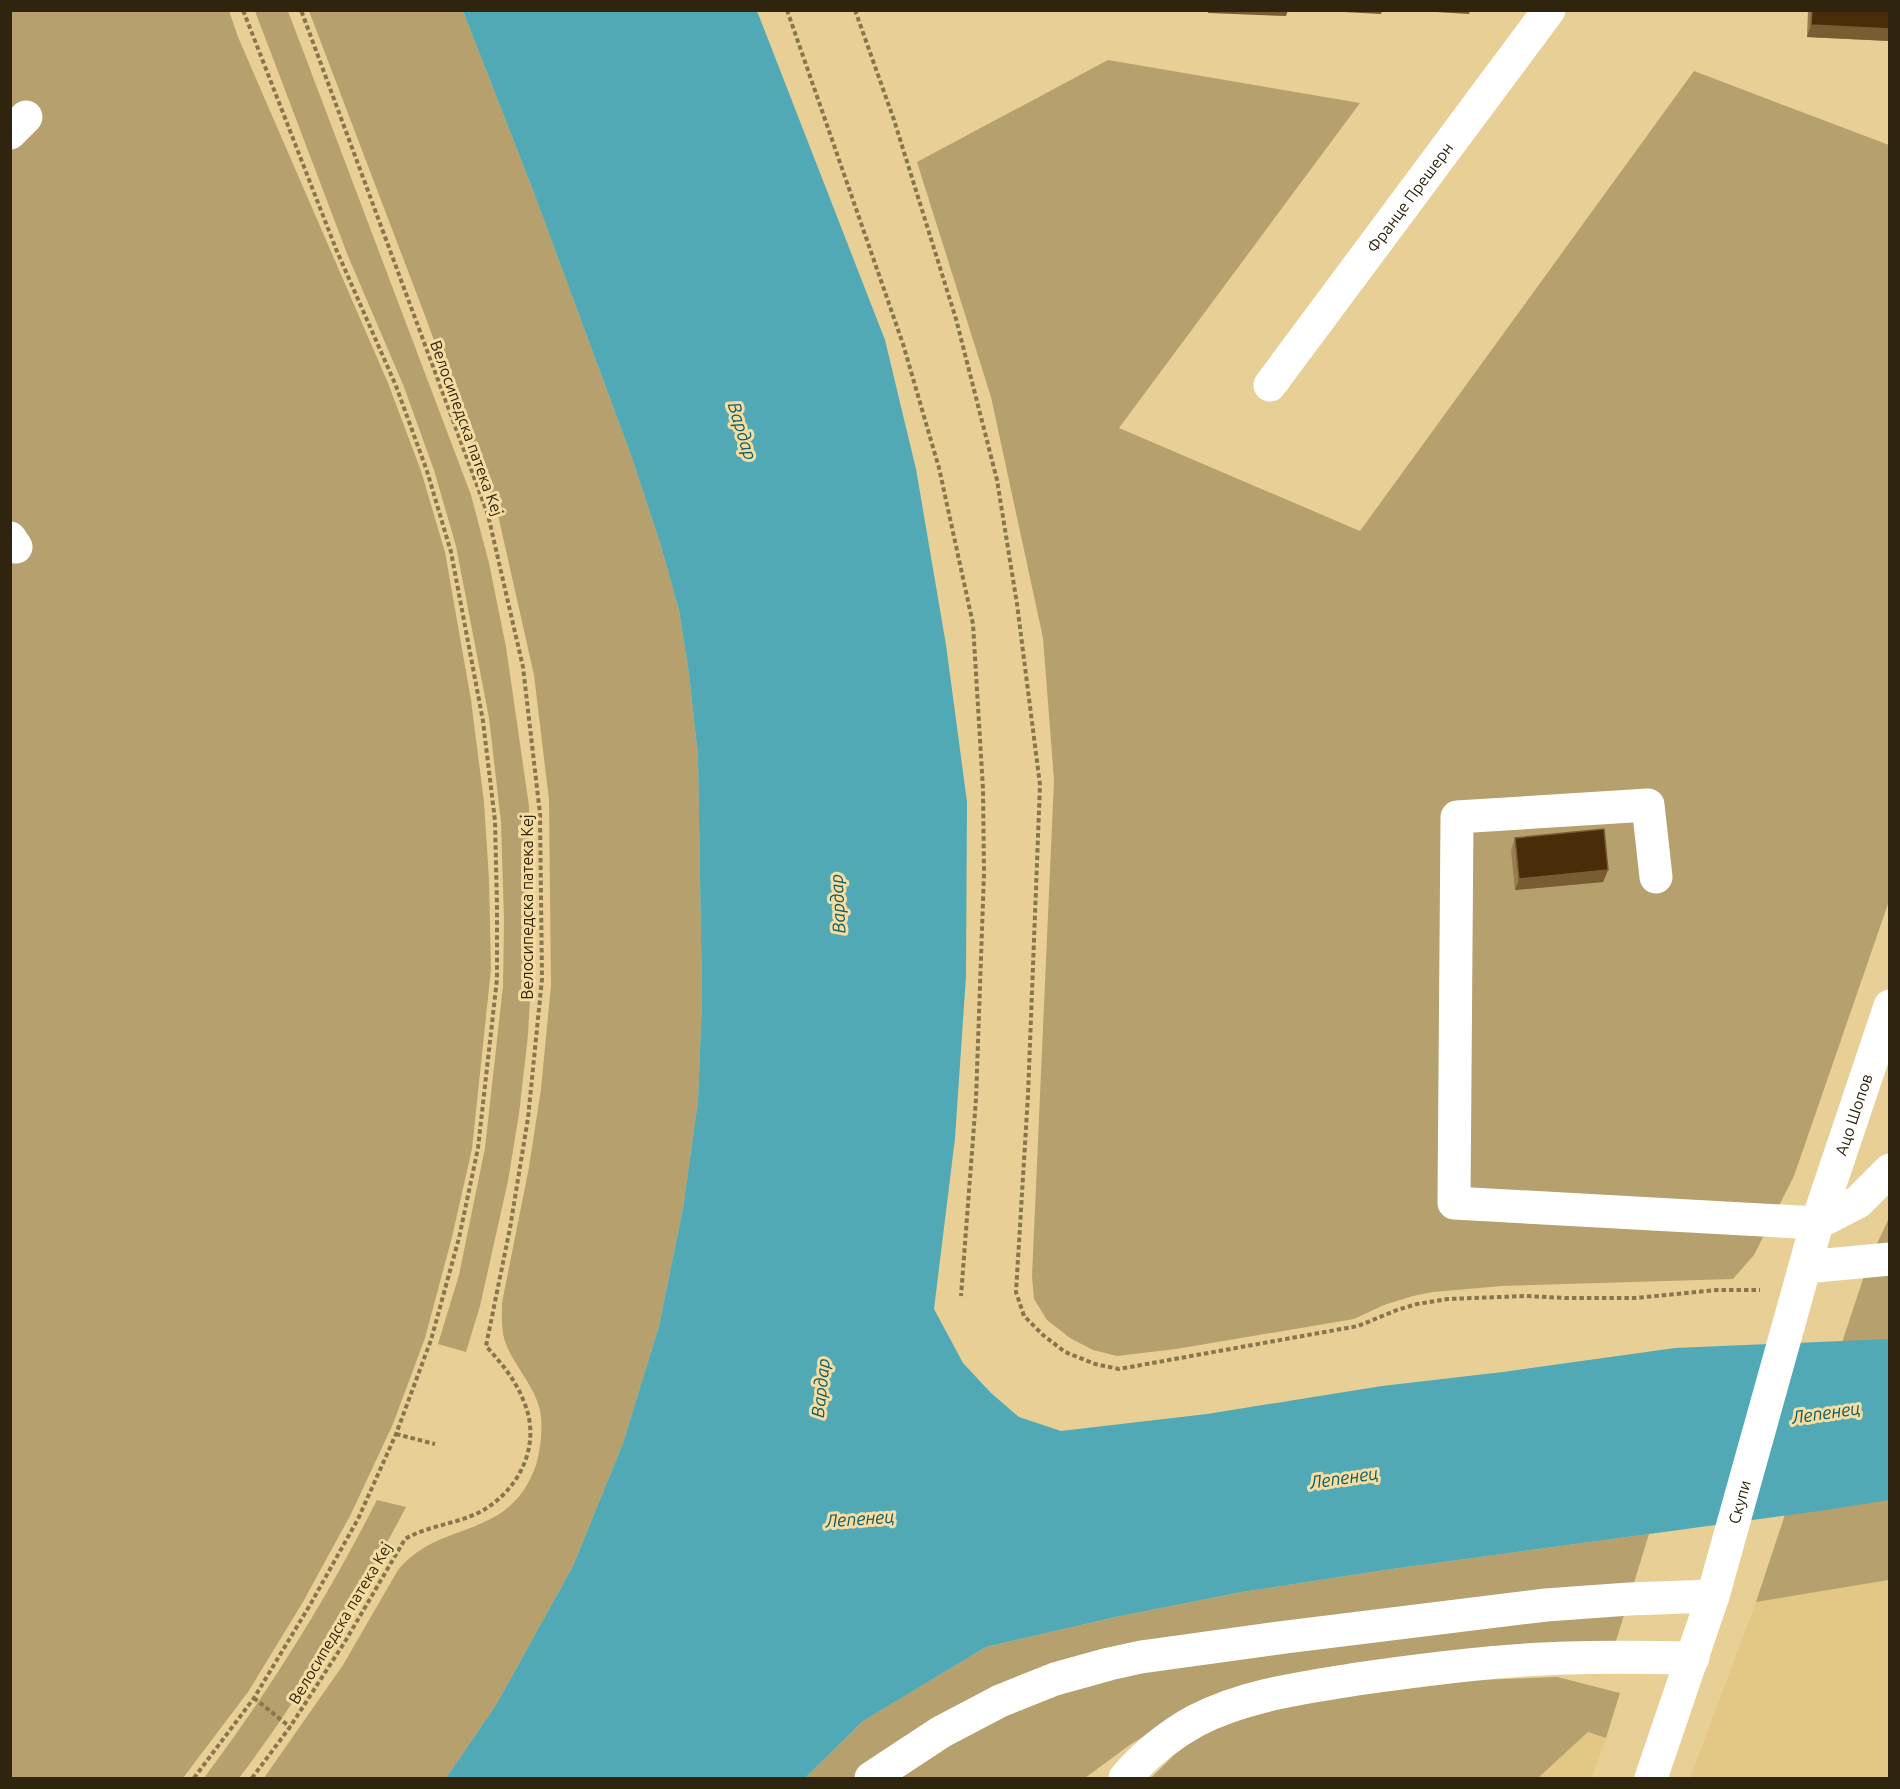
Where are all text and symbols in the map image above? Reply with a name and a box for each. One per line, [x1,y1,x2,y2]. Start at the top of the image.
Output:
street label: Францe Прешерн [1363,139,1456,256]
street label: Велосипедска патека Кеј [427,338,507,518]
water label: Вардар [725,399,761,462]
street label: Велосипедска патека Кеј [518,814,536,1000]
water label: Вардар [825,874,849,934]
street label: Ацо Шопов [1831,1071,1876,1158]
water label: Вардар [807,1357,833,1418]
water label: Лепенец [1789,1397,1861,1427]
water label: Лепенец [1307,1462,1379,1492]
street label: Скупи [1725,1478,1754,1526]
water label: Лепенец [824,1506,895,1530]
street label: Велосипедска патека Кеј [285,1539,395,1707]

